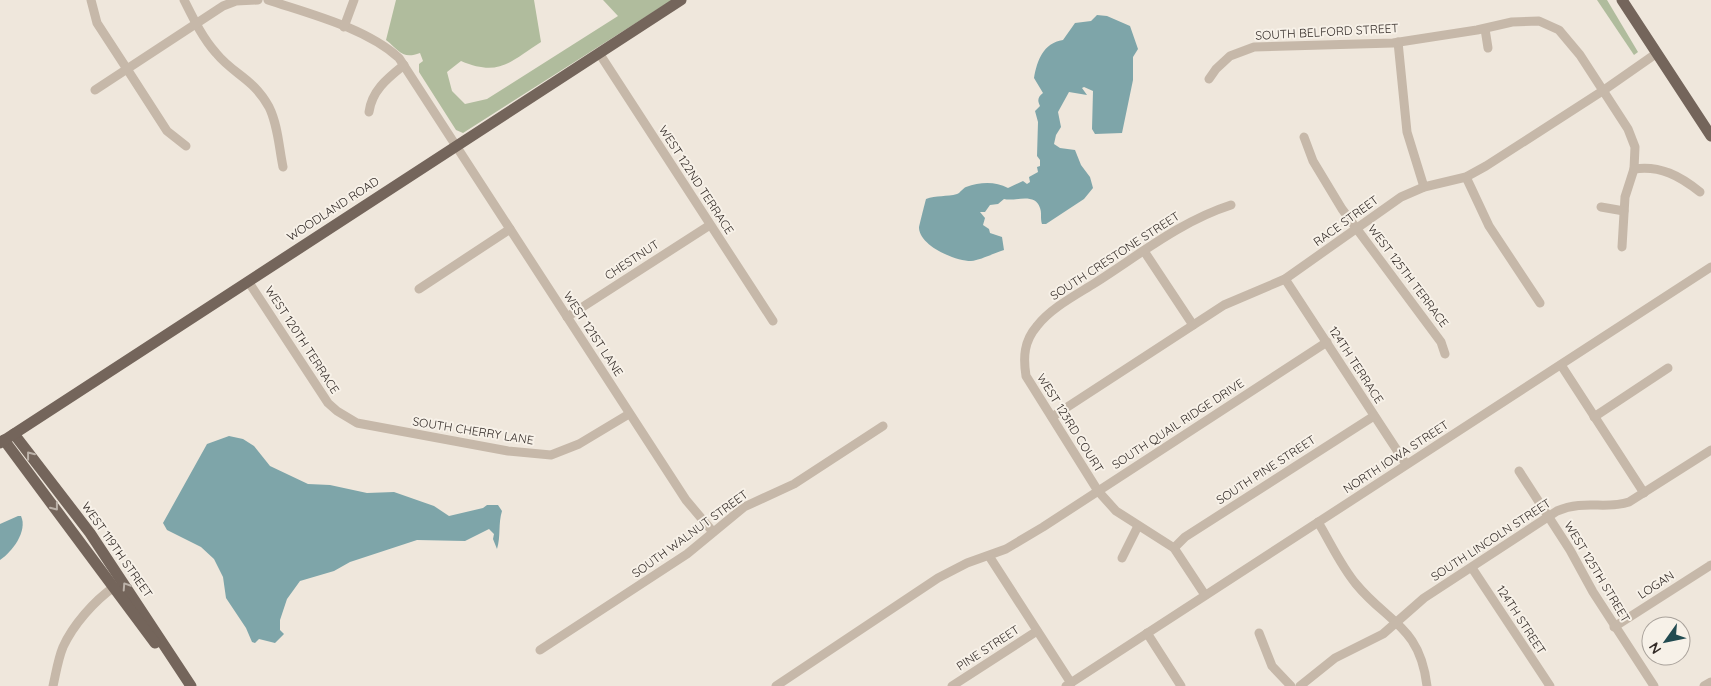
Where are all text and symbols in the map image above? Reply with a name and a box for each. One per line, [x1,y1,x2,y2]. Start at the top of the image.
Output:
street label: SOUTH BELFORD STREET [1255,20,1399,43]
street label: WEST 122ND TERRACE [656,123,737,237]
street label: WOODLAND ROAD [284,173,382,244]
street label: RACE STREET [1310,192,1381,249]
street label: SOUTH CRESTONE STREET [1047,208,1182,303]
street label: WEST 125TH TERRACE [1365,221,1452,330]
street label: CHESTNUT [602,236,662,283]
street label: WEST 120TH TERRACE [262,283,343,397]
street label: WEST 121ST LANE [560,288,627,379]
street label: 124TH TERRACE [1326,323,1387,406]
street label: WEST 123RD COURT [1034,371,1107,475]
street label: SOUTH QUAIL RIDGE DRIVE [1109,375,1247,472]
street label: SOUTH CHERRY LANE [411,414,535,448]
street label: NORTH IOWA STREET [1340,417,1451,496]
street label: SOUTH PINE STREET [1213,432,1318,507]
one-way arrow [27,451,36,461]
street label: SOUTH WALNUT STREET [629,486,751,581]
street label: SOUTH LINCOLN STREET [1428,495,1554,584]
street label: WEST 119TH STREET [79,499,156,600]
one-way arrow [49,501,57,510]
street label: WEST 125TH STREET [1561,518,1634,625]
street label: LOGAN [1635,567,1677,602]
street label: 124TH STREET [1494,582,1549,657]
one-way arrow [123,583,133,592]
north arrow [1641,616,1691,666]
street label: PINE STREET [953,622,1022,673]
text: N [1645,639,1665,657]

